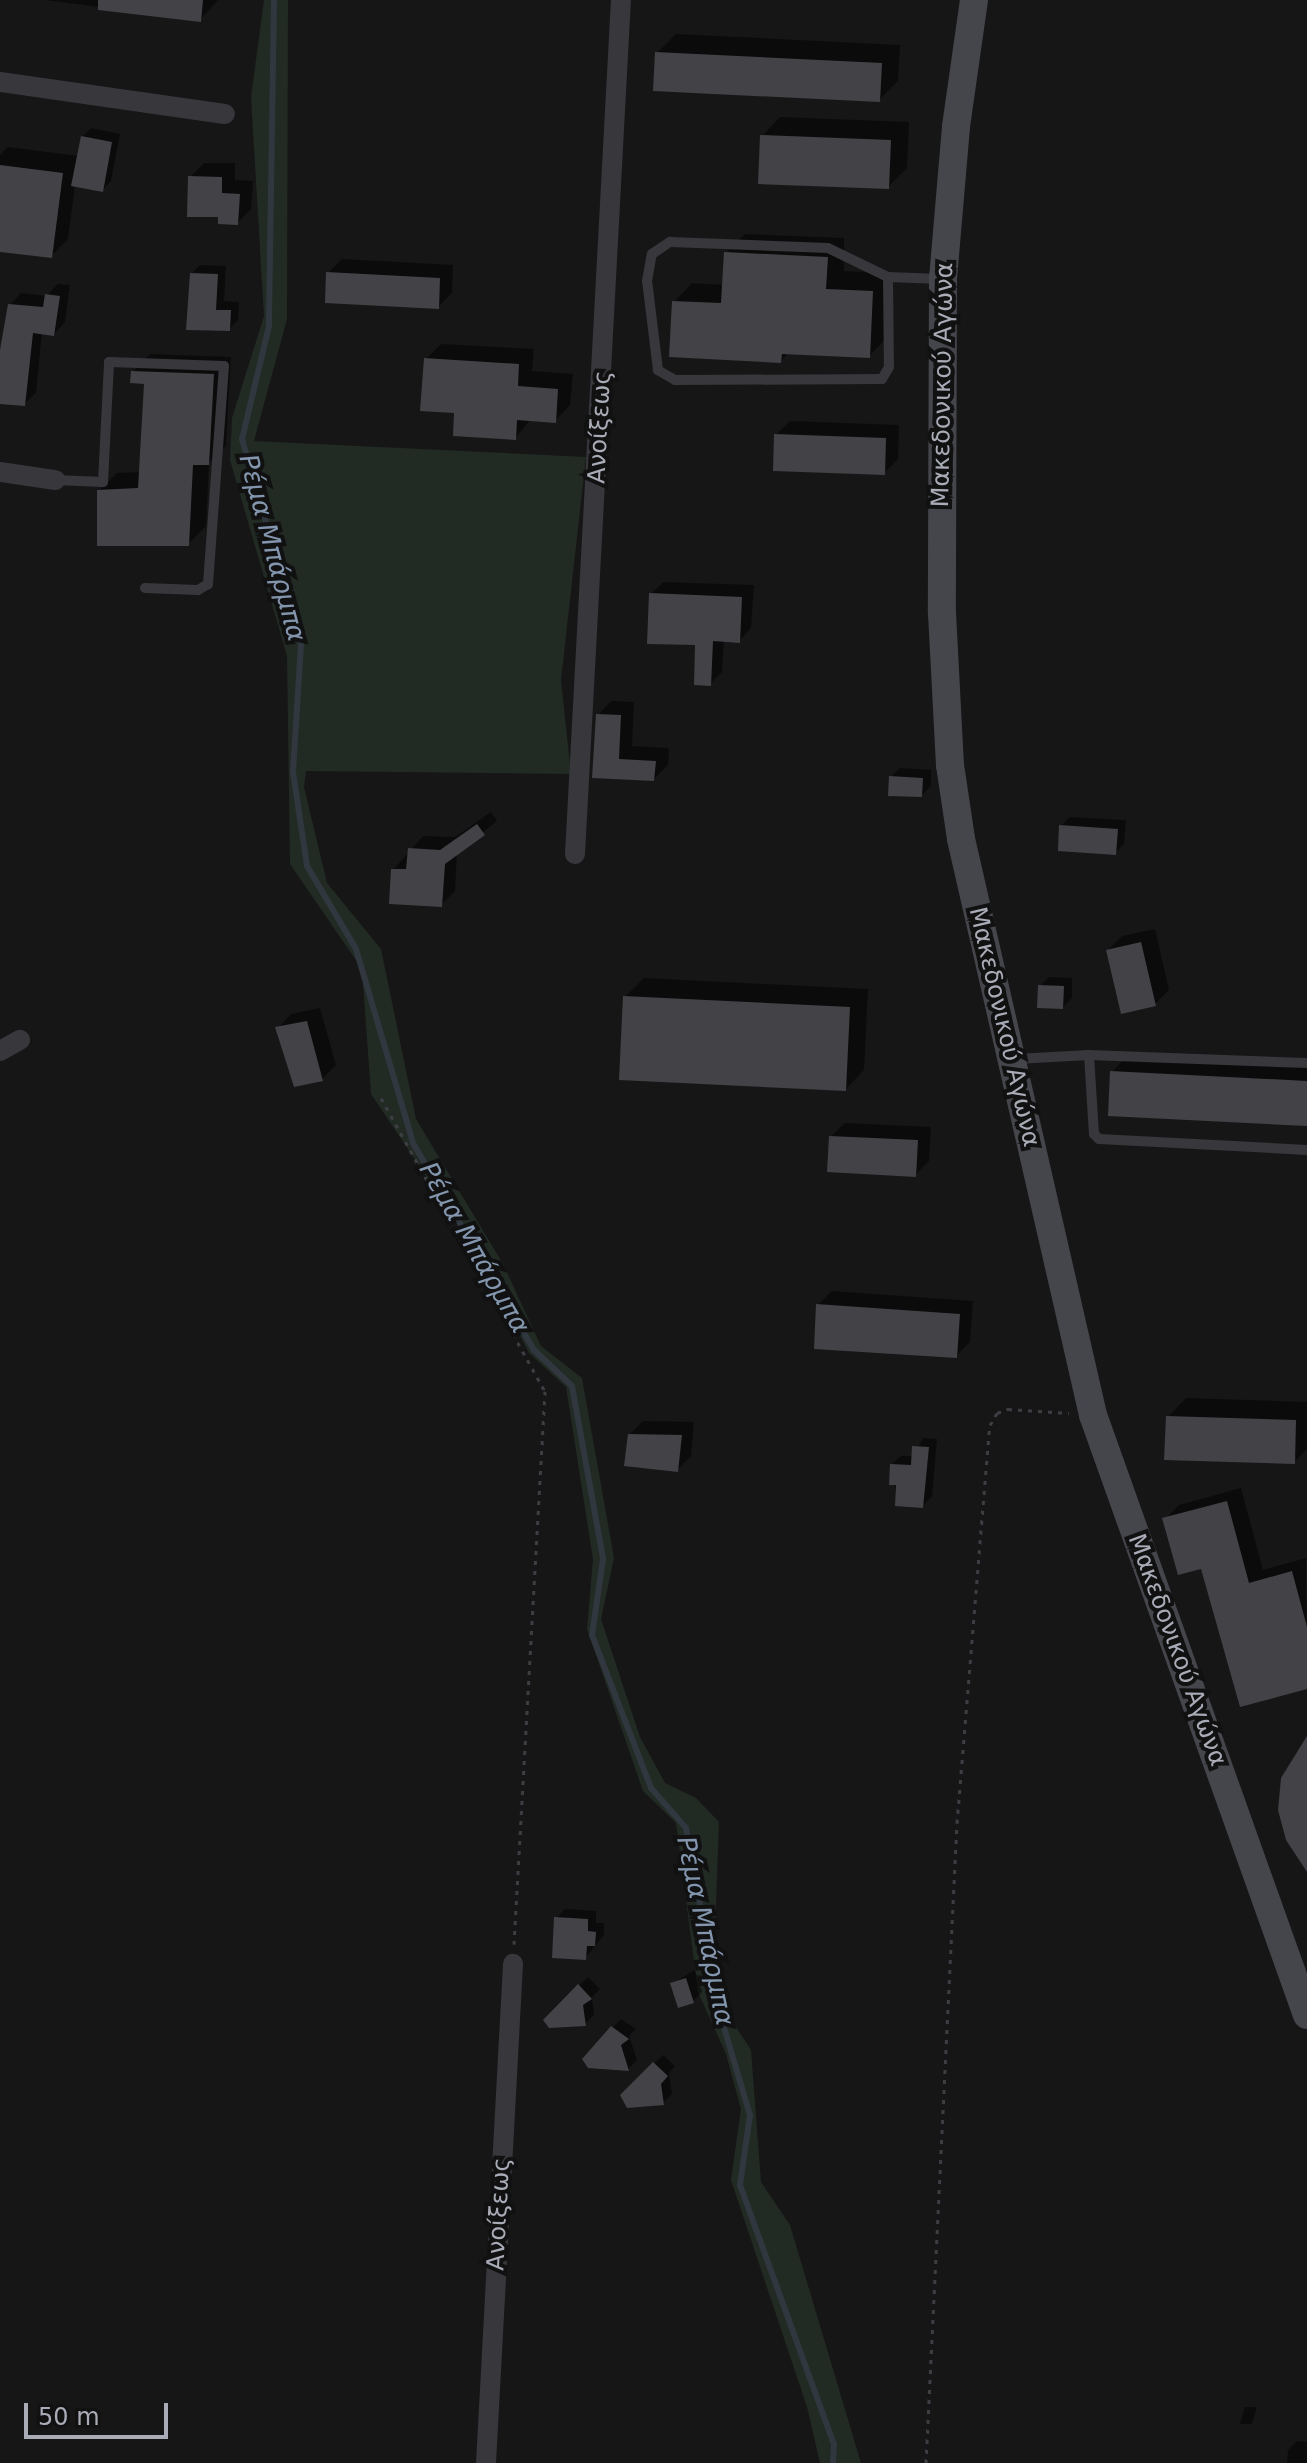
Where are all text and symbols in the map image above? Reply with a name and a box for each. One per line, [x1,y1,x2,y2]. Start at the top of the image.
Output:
street label: Μακεδονικού Αγώνα [926,262,960,508]
street label: Ανοίξεως [583,370,617,484]
water label: Ρέμα Μπάρμπα [232,451,312,645]
street label: Μακεδονικού Αγώνα [962,904,1046,1150]
water label: Ρέμα Μπάρμπα [412,1157,536,1339]
street label: Μακεδονικού Αγώνα [1122,1530,1232,1770]
water label: Ρέμα Μπάρμπα [670,1833,740,2029]
street label: Ανοίξεως [482,2157,516,2271]
scale bar [28,2387,172,2437]
text: 50 m [38,2403,100,2431]

